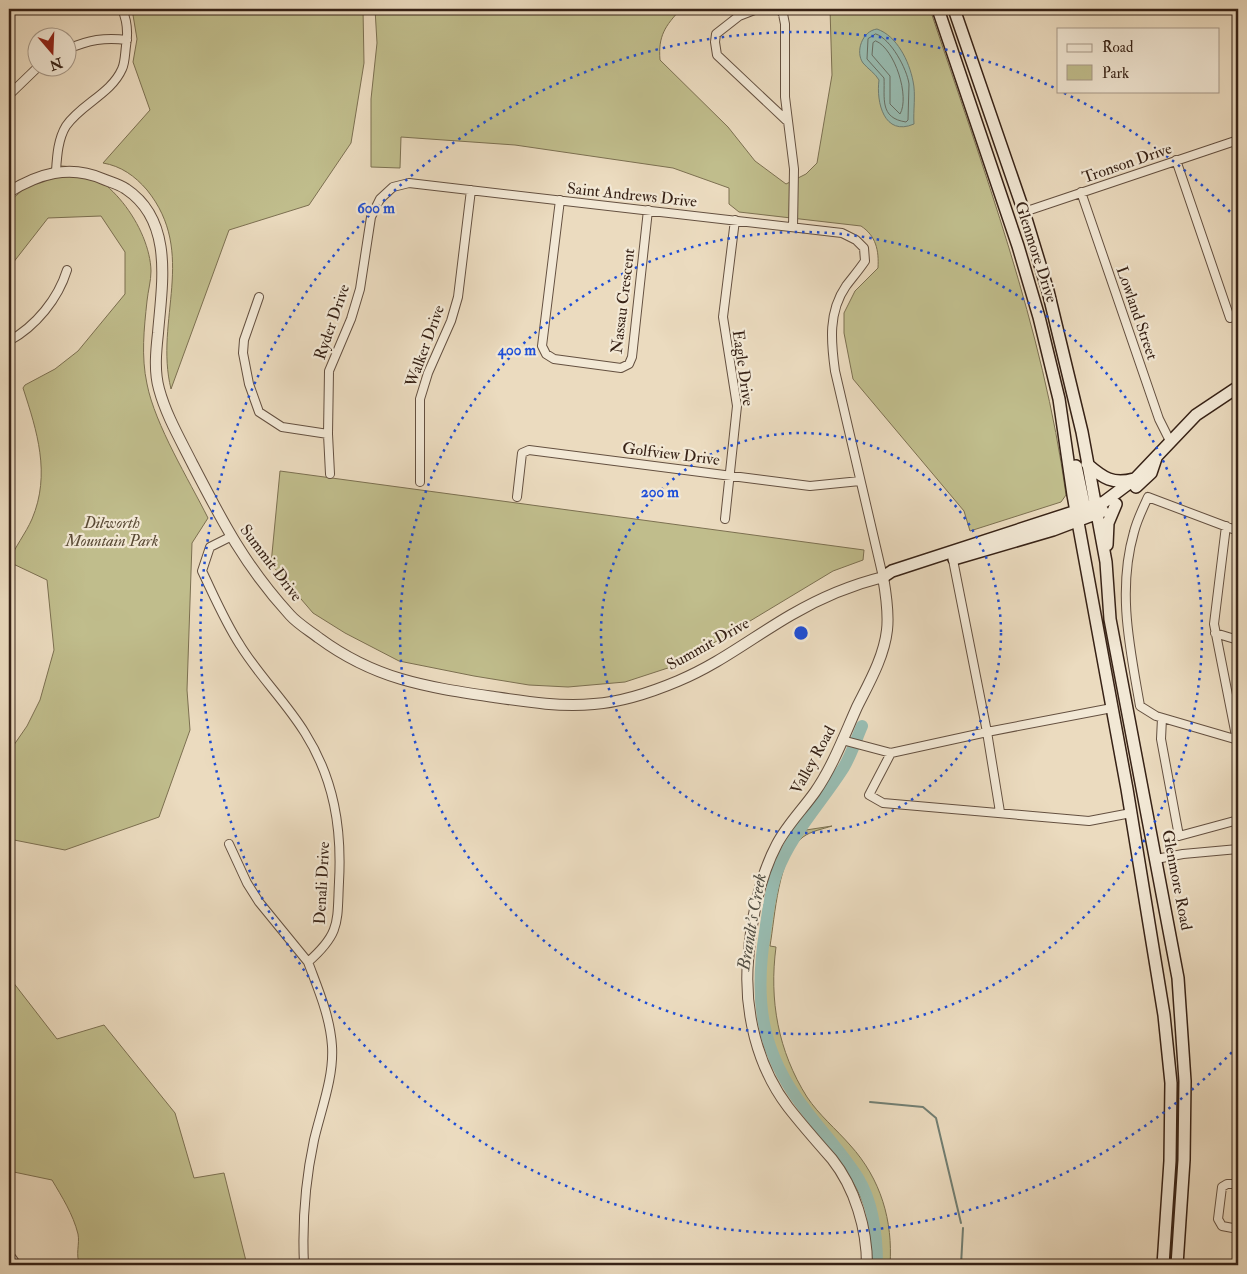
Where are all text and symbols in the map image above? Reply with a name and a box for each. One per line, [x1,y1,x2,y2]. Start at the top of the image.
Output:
north arrow [28,28,78,78]
legend [1057,28,1220,92]
text: Road [1102,38,1134,57]
text: N [47,53,66,74]
text: Park [1102,64,1129,83]
street label: Tronson Drive [1080,138,1175,188]
street label: Saint Andrews Drive [566,178,698,212]
text: 600 m [357,199,395,218]
street label: Glenmore Drive [1010,199,1062,305]
street label: Nassau Crescent [607,247,639,355]
street label: Lowland Street [1112,264,1162,362]
street label: Ryder Drive [310,281,354,362]
street label: Walker Drive [401,302,449,391]
street label: Eagle Drive [728,329,758,408]
text: 400 m [497,341,536,360]
street label: Golfview Drive [621,438,721,470]
text: 200 m [641,483,679,502]
park label: Dilworth Mountain Park [65,513,159,551]
street label: Summit Drive [236,521,307,606]
street label: Summit Drive [663,613,753,675]
centre of rings [792,624,810,642]
street label: Valley Road [786,722,840,798]
street label: Glenmore Road [1157,828,1197,932]
street label: Denali Drive [310,841,334,925]
water label: Brandt's Creek [732,872,772,973]

